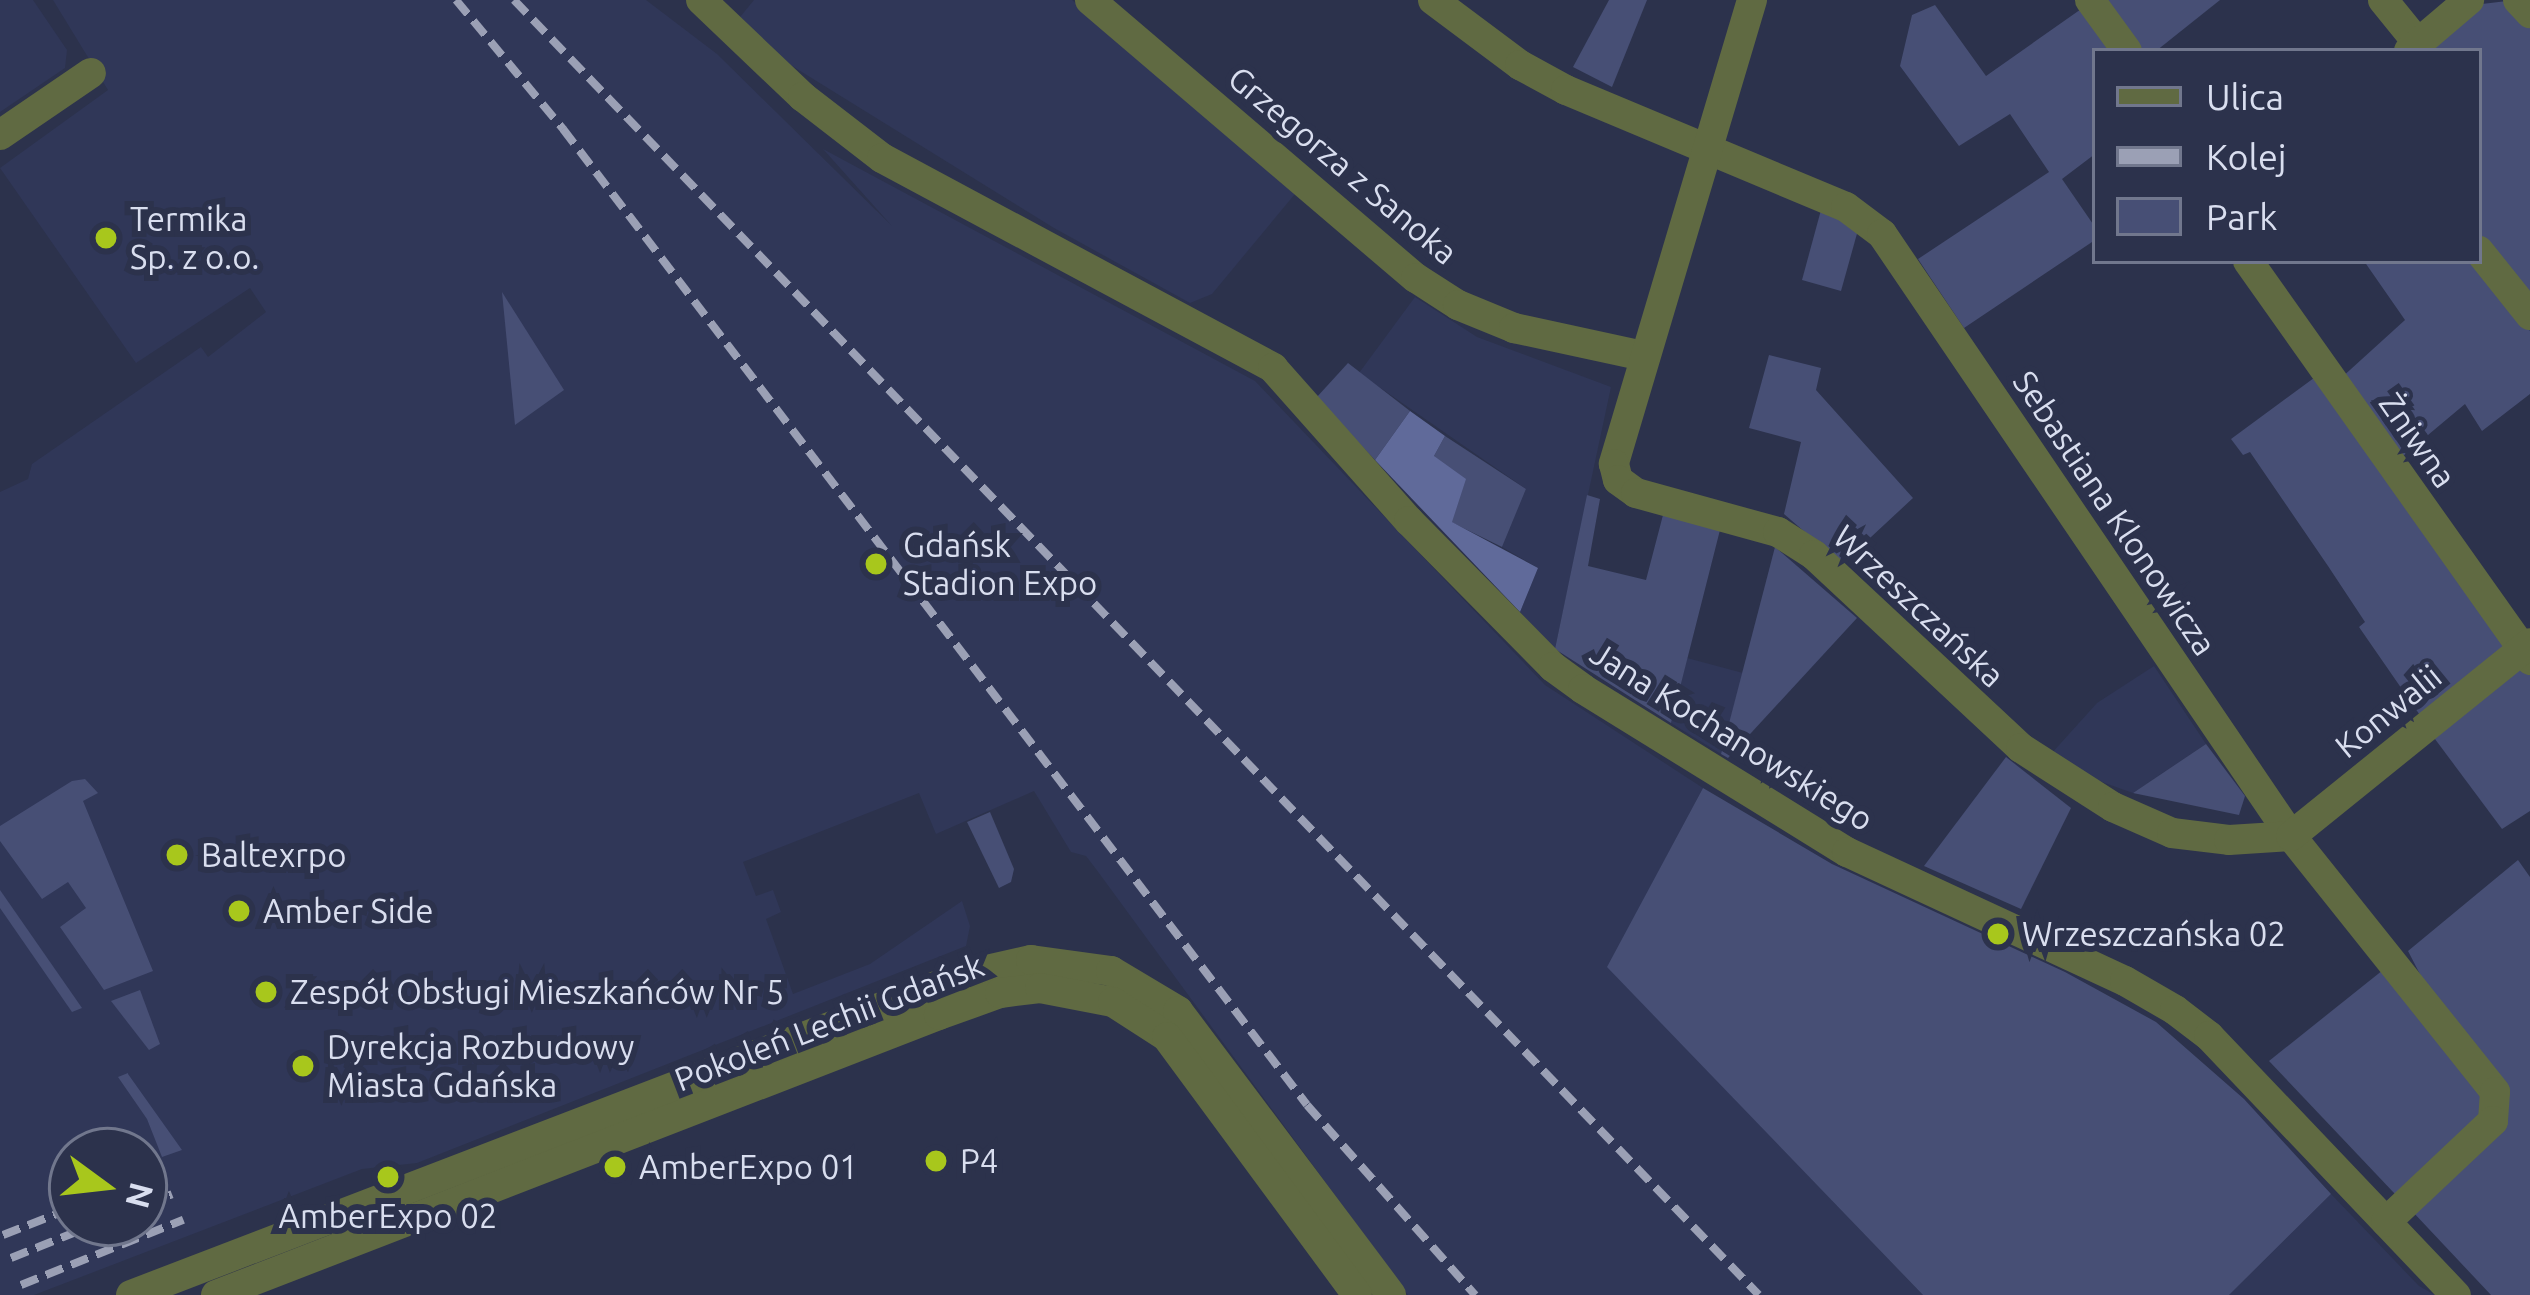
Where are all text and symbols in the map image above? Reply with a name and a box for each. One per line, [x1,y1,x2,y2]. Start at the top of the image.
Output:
legend [2092,48,2482,264]
street label: Grzegorza z Sanoka [1220,58,1466,272]
text: Ulica [2206,76,2284,117]
text: Kolej [2206,136,2287,177]
text: Park [2206,196,2278,237]
place label: Termika Sp. z o.o. [130,199,259,277]
marker: Termika Sp. z o.o. [93,225,119,251]
street label: Sebastiana Klonowicza [2005,363,2225,663]
street label: Żniwna [2371,385,2465,495]
street label: Wrzeszczańska [1825,517,2013,695]
place label: Gdańsk Stadion Expo [903,525,1097,603]
marker: Gdańsk Stadion Expo [860,548,892,580]
street label: Jana Kochanowskiego [1583,633,1881,839]
street label: Konwalii [2327,656,2449,766]
place label: Baltexrpo [201,835,346,875]
marker: Baltexrpo [164,842,190,868]
place label: Amber Side [263,891,433,931]
marker: Amber Side [226,898,252,924]
place label: Wrzeszczańska 02 [2022,914,2286,954]
marker: Wrzeszczańska 02 [1985,921,2011,947]
street label: Pokoleń Lechii Gdańsk [669,945,989,1099]
place label: Zespół Obsługi Mieszkańców Nr 5 [290,972,784,1012]
marker: Zespół Obsługi Mieszkańców Nr 5 [253,979,279,1005]
place label: Dyrekcja Rozbudowy Miasta Gdańska [327,1027,634,1105]
marker: Dyrekcja Rozbudowy Miasta Gdańska [290,1053,316,1079]
north arrow [48,1127,168,1247]
place label: P4 [960,1141,998,1181]
place label: AmberExpo 01 [639,1147,858,1187]
marker: P4 [923,1148,949,1174]
marker: AmberExpo 01 [602,1154,628,1180]
marker: AmberExpo 02 [375,1164,401,1190]
text: N [119,1179,161,1212]
place label: AmberExpo 02 [279,1196,497,1236]

